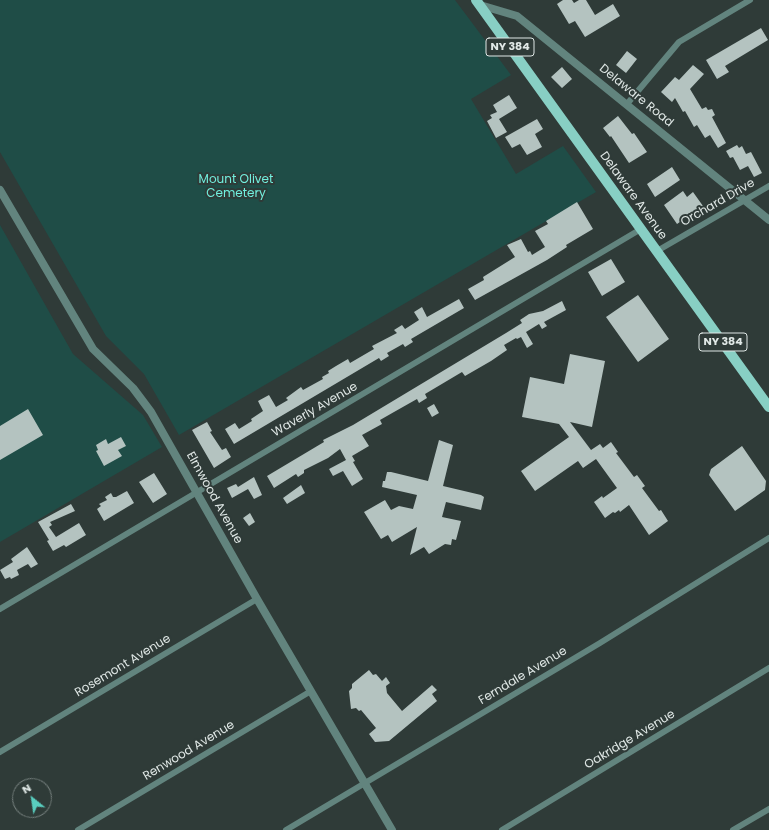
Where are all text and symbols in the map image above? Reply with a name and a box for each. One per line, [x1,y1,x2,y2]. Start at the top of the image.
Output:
road number: NY 384 [486,38,534,56]
street label: Delaware Road [596,62,676,130]
street label: Delaware Avenue [596,149,670,243]
park label: Mount Olivet Cemetery [199,173,273,201]
street label: Orchard Drive [679,176,757,230]
road number: NY 384 [699,333,747,351]
street label: Waverly Avenue [270,380,360,440]
street label: Elmwood Avenue [183,449,245,547]
street label: Rosemont Avenue [73,632,173,700]
street label: Ferndale Avenue [476,644,570,708]
street label: Oakridge Avenue [582,707,678,773]
street label: Renwood Avenue [141,718,237,784]
north arrow [12,778,52,818]
text: N [19,779,34,797]

